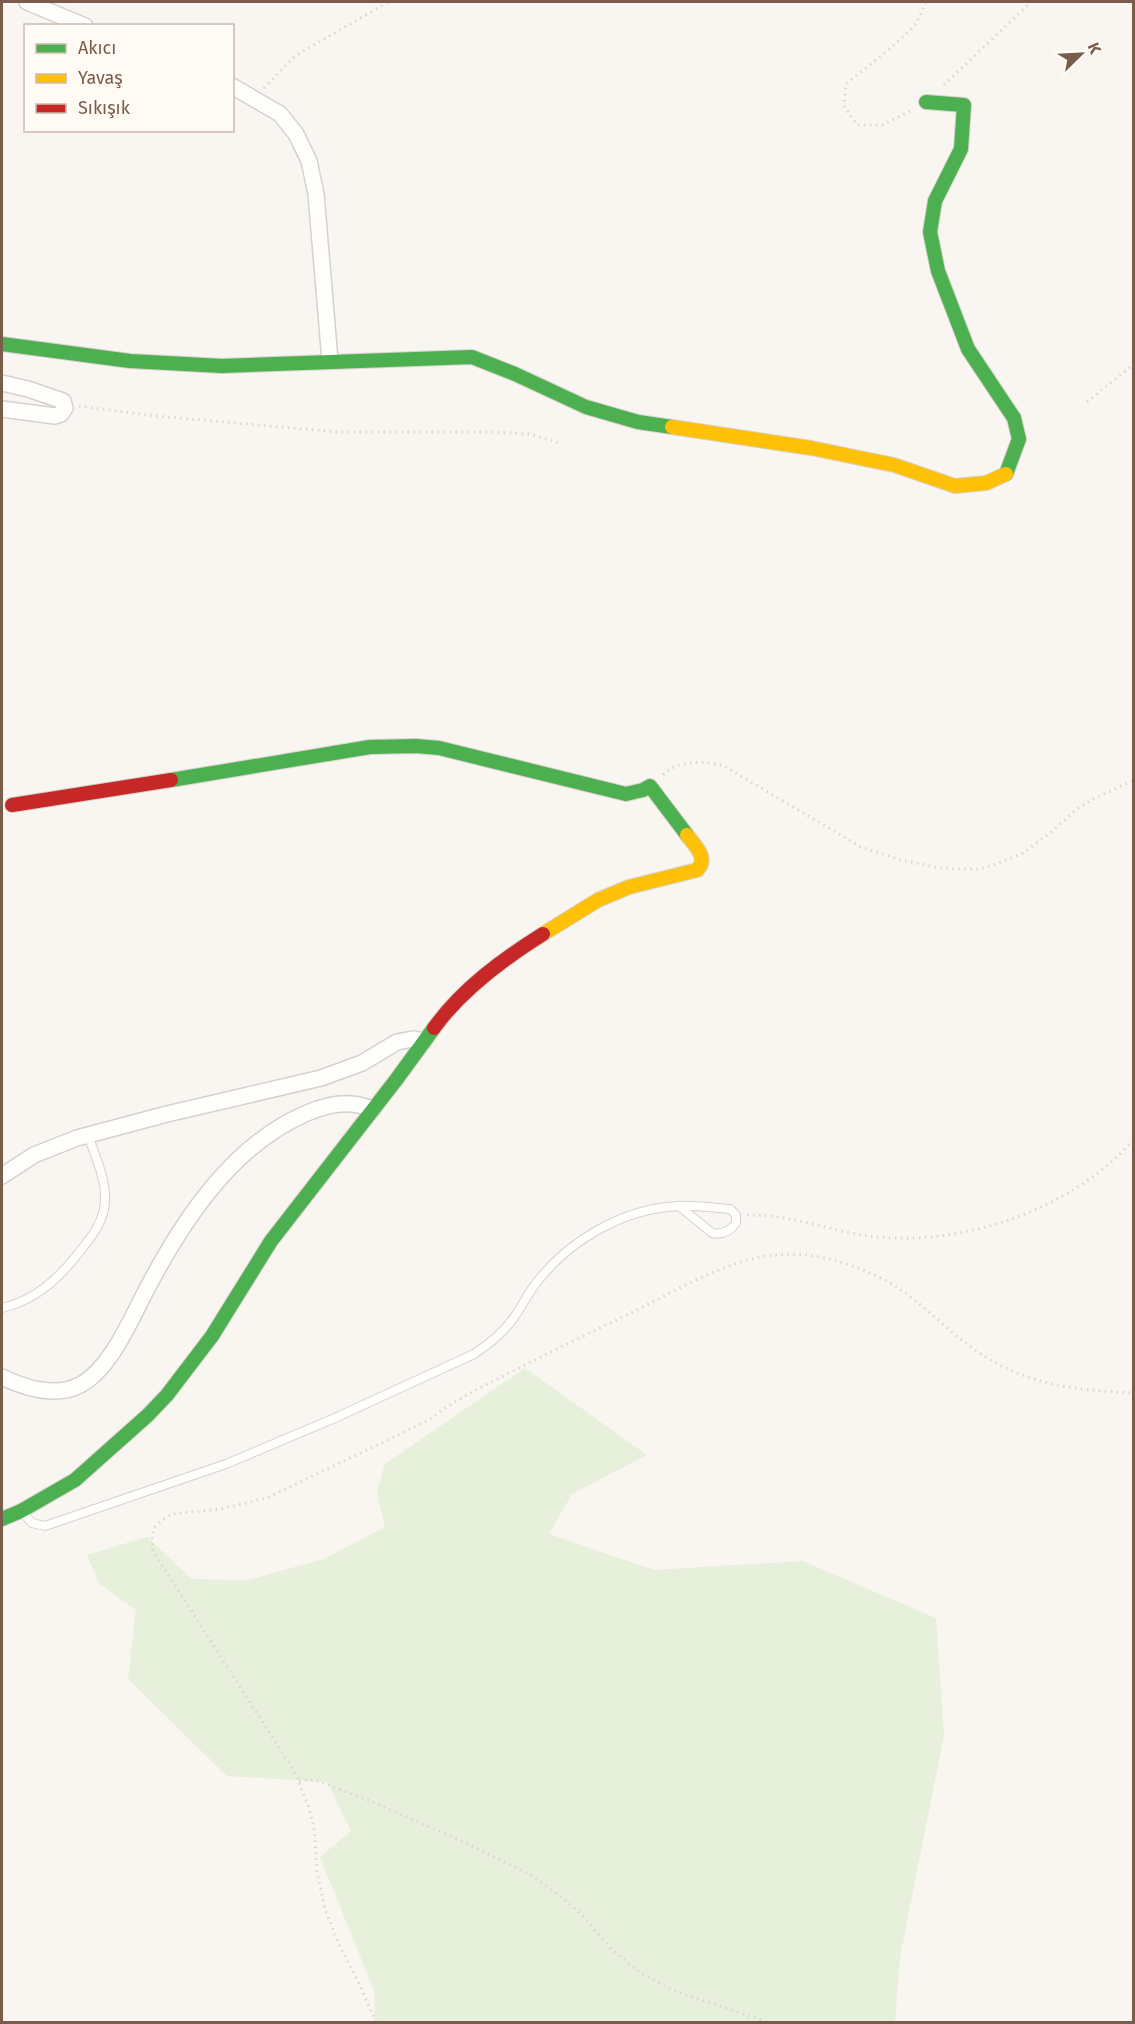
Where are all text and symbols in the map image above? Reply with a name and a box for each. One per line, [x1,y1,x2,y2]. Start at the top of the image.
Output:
legend [24,24,234,132]
north arrow [1051,24,1111,84]
text: Akıcı [78,37,116,59]
text: K [1084,40,1105,57]
text: Yavaş [78,67,123,89]
text: Sıkışık [78,97,131,119]

